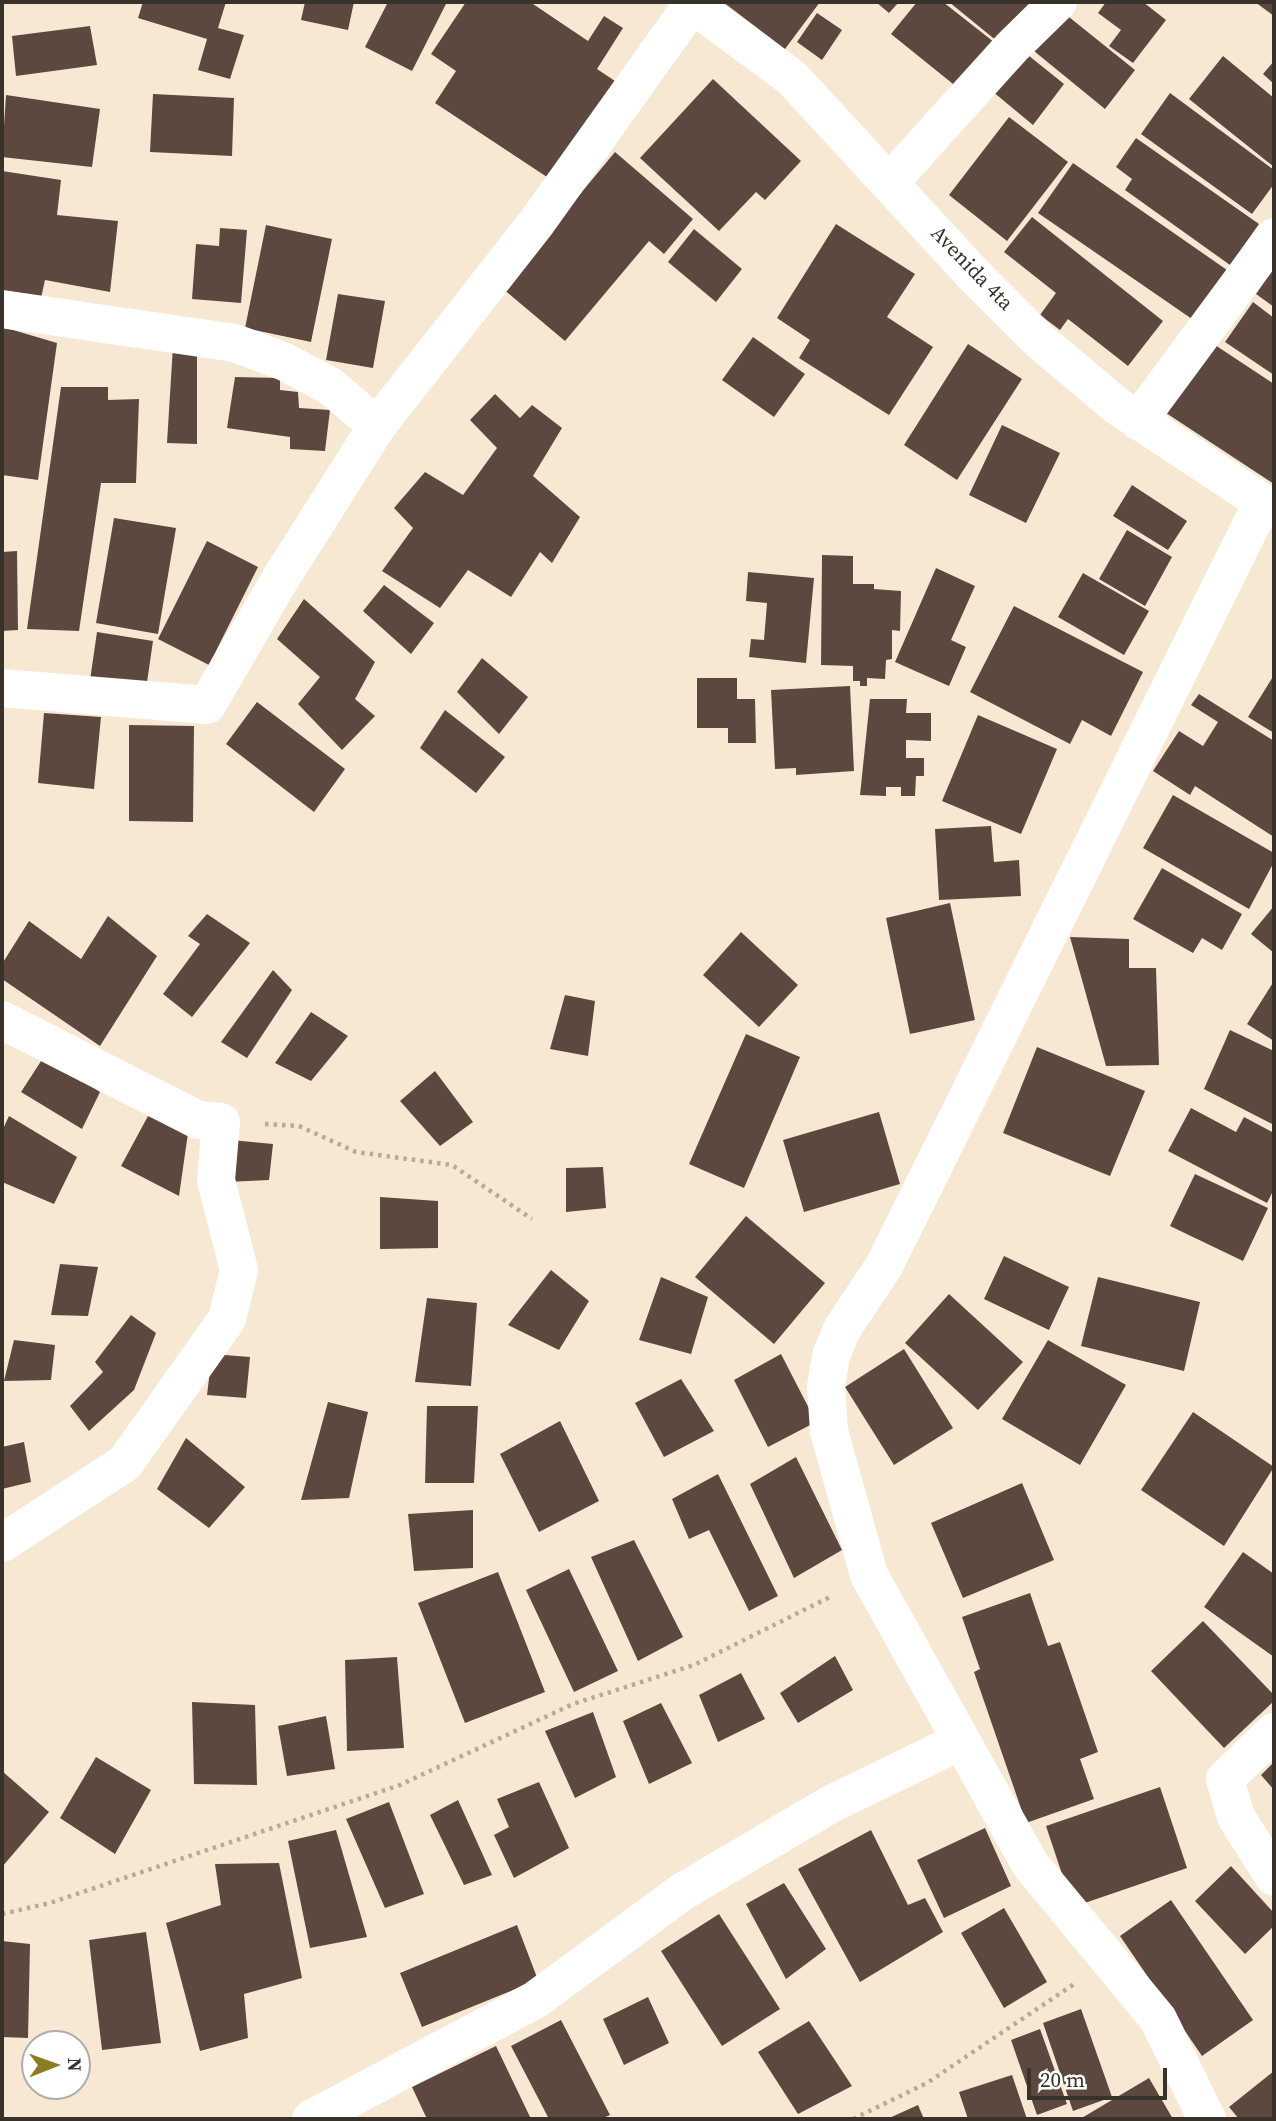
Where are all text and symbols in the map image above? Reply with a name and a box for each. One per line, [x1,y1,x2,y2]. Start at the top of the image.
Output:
street label: Avenida 4ta [924,221,1018,317]
north arrow [21,2030,91,2100]
scale bar [1031,2054,1171,2098]
text: N [62,2058,88,2072]
text: 20 m [1040,2065,1085,2094]

